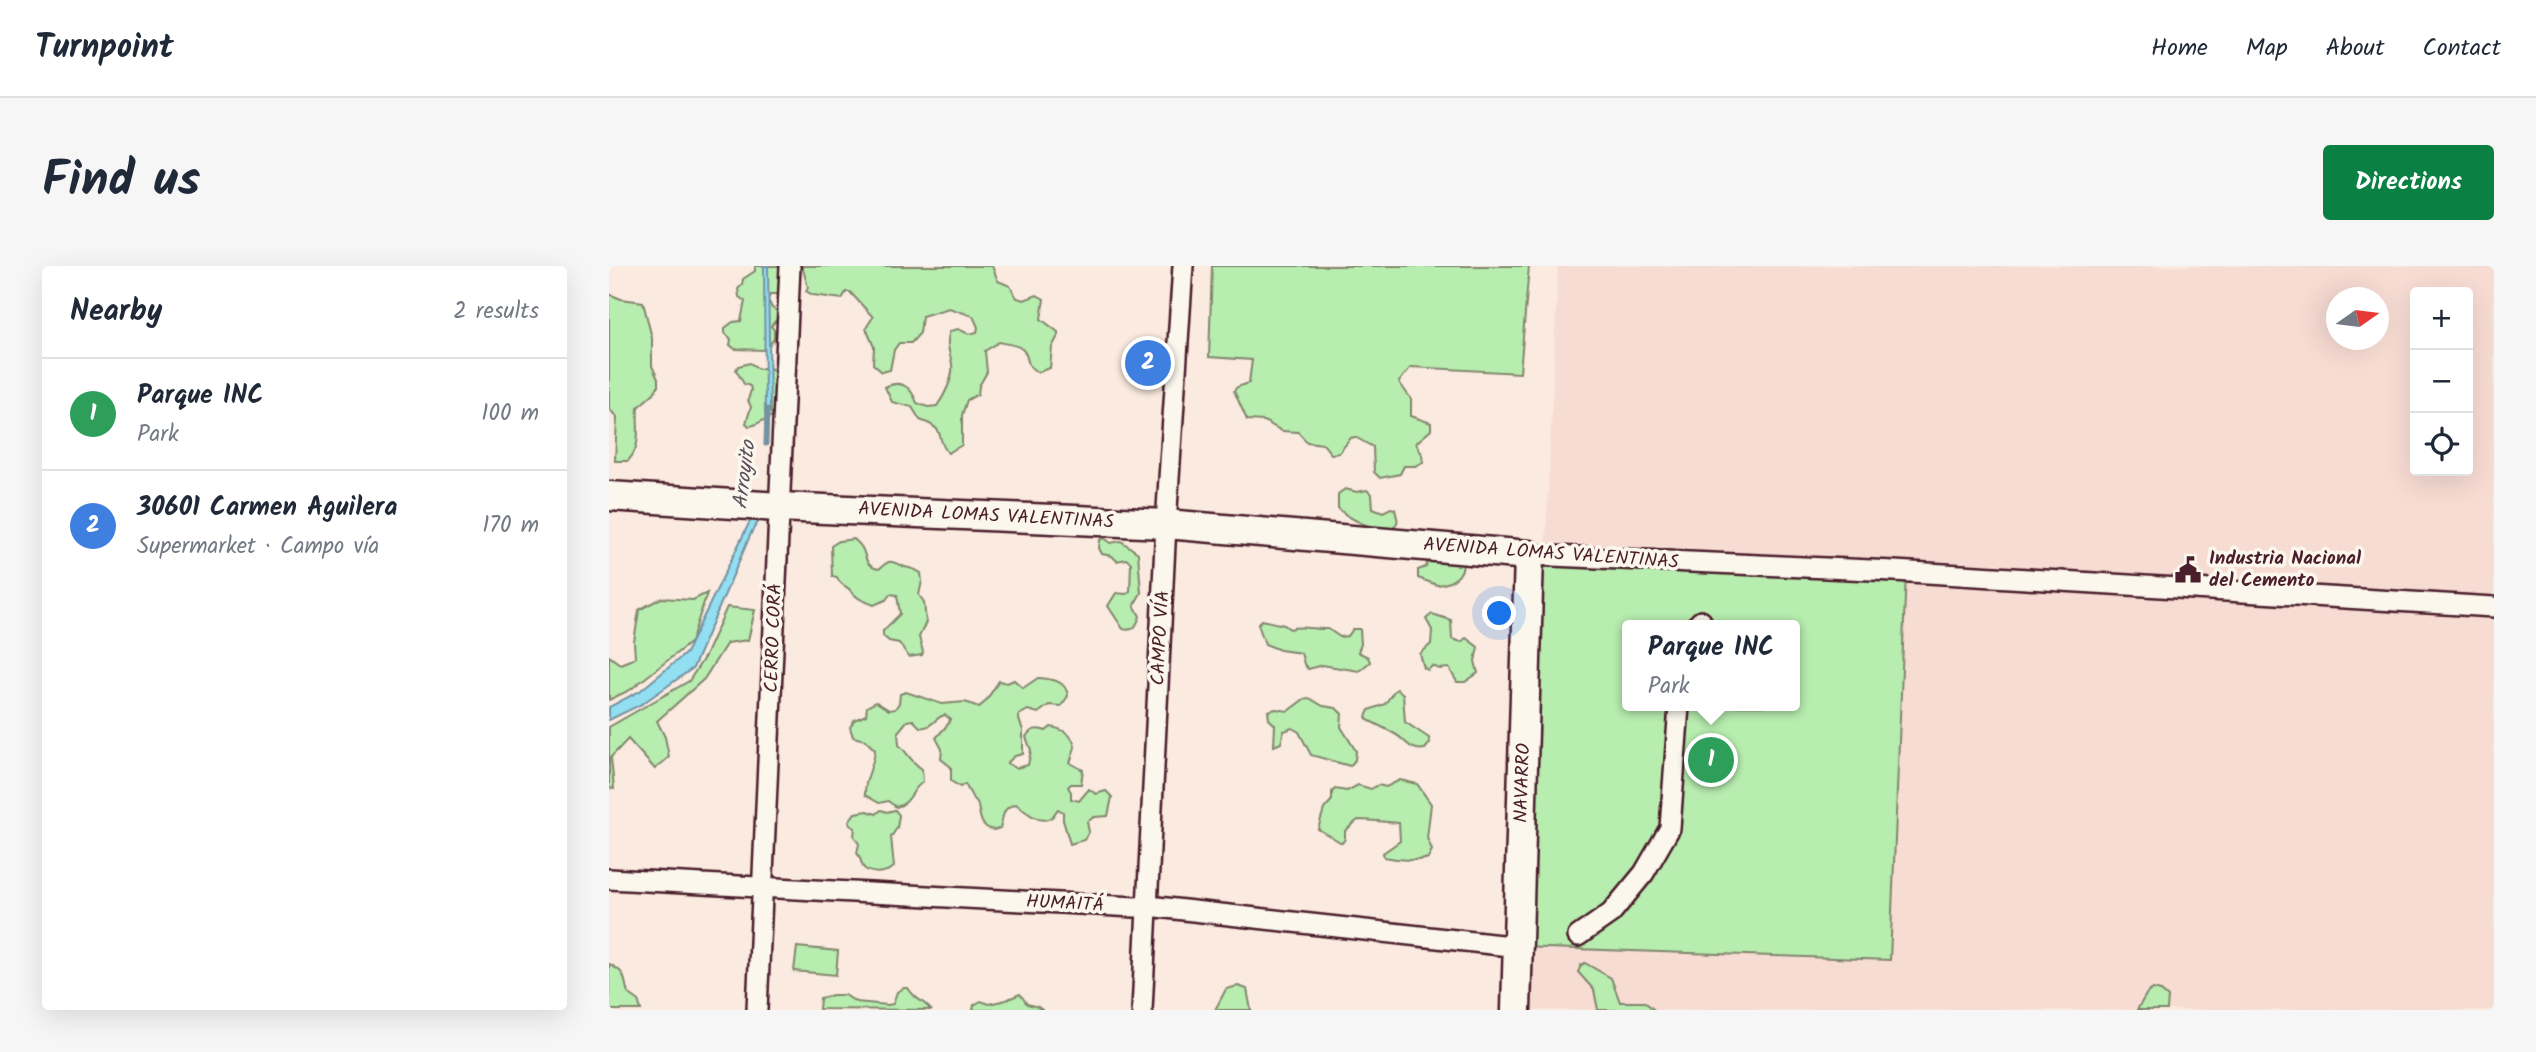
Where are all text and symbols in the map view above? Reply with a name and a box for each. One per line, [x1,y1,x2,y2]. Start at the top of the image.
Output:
text: Turnpoint [35,22,174,75]
text: Home [2151,29,2208,68]
text: Map [2246,29,2288,68]
text: About [2326,29,2384,68]
text: Contact [2422,29,2501,68]
text: Find us [42,143,200,221]
button: Directions [2323,145,2494,220]
north arrow [2326,287,2389,350]
map controls [2410,287,2473,476]
button: + [2410,287,2473,350]
text: Nearby [70,288,162,336]
text: 2 results [453,294,539,330]
pin: 2 [1125,337,1171,389]
button: − [2410,350,2473,413]
text: Parque INC [137,375,263,417]
text: 1 [90,396,96,432]
text: 100 m [481,396,539,432]
button: locate [2410,413,2473,476]
text: Park [137,417,179,453]
water label: Arroyito [724,437,766,511]
text: 30601 Carmen Aguilera [137,487,398,529]
street label: AVENIDA LOMAS VALENTINAS [857,494,1115,538]
text: 2 [86,508,100,544]
text: 170 m [482,508,539,544]
text: Supermarket · Campo vía [137,529,379,565]
street label: AVENIDA LOMAS VALENTINAS [1422,530,1680,578]
place label: Industria Nacional del Cemento [2209,544,2362,596]
public building icon: Industria Nacional del Cemento [2173,555,2203,585]
street label: CERRO CORÁ [757,583,791,693]
street label: CAMPO VÍA [1144,590,1178,686]
your location [1482,596,1516,630]
popup [1622,620,1800,711]
text: Parque INC [1648,627,1774,669]
text: Park [1648,669,1690,705]
pin: 1 [1688,734,1734,786]
street label: NAVARRO [1507,742,1539,823]
street label: HUMAITÁ [1025,887,1105,921]

